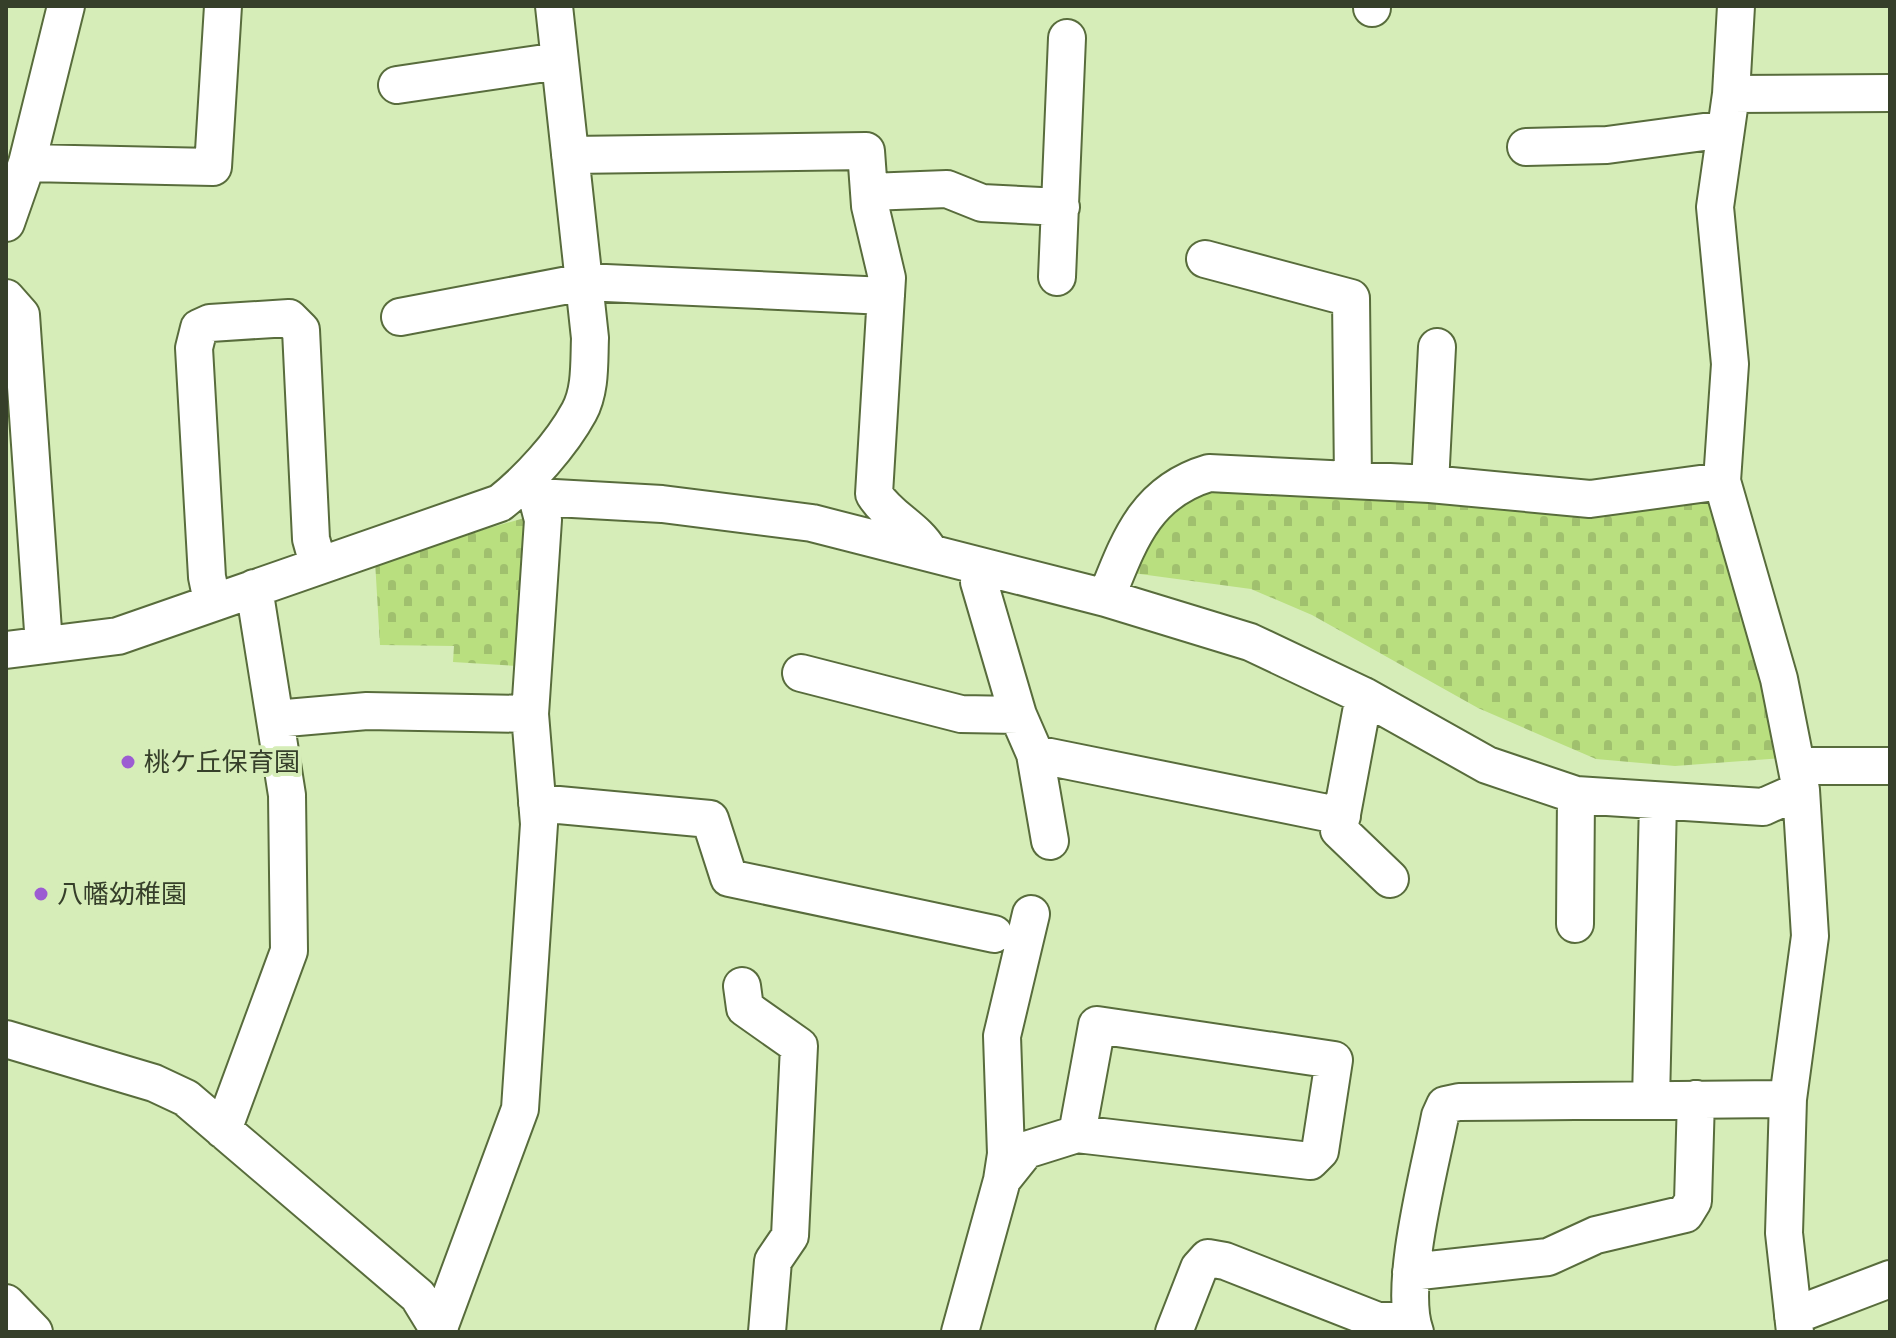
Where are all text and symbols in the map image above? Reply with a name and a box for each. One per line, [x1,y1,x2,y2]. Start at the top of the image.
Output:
place label: 桃ケ丘保育園 [144,745,300,780]
marker: 桃ケ丘保育園 [119,753,137,771]
place label: 八幡幼稚園 [57,877,187,912]
marker: 八幡幼稚園 [32,885,50,903]

